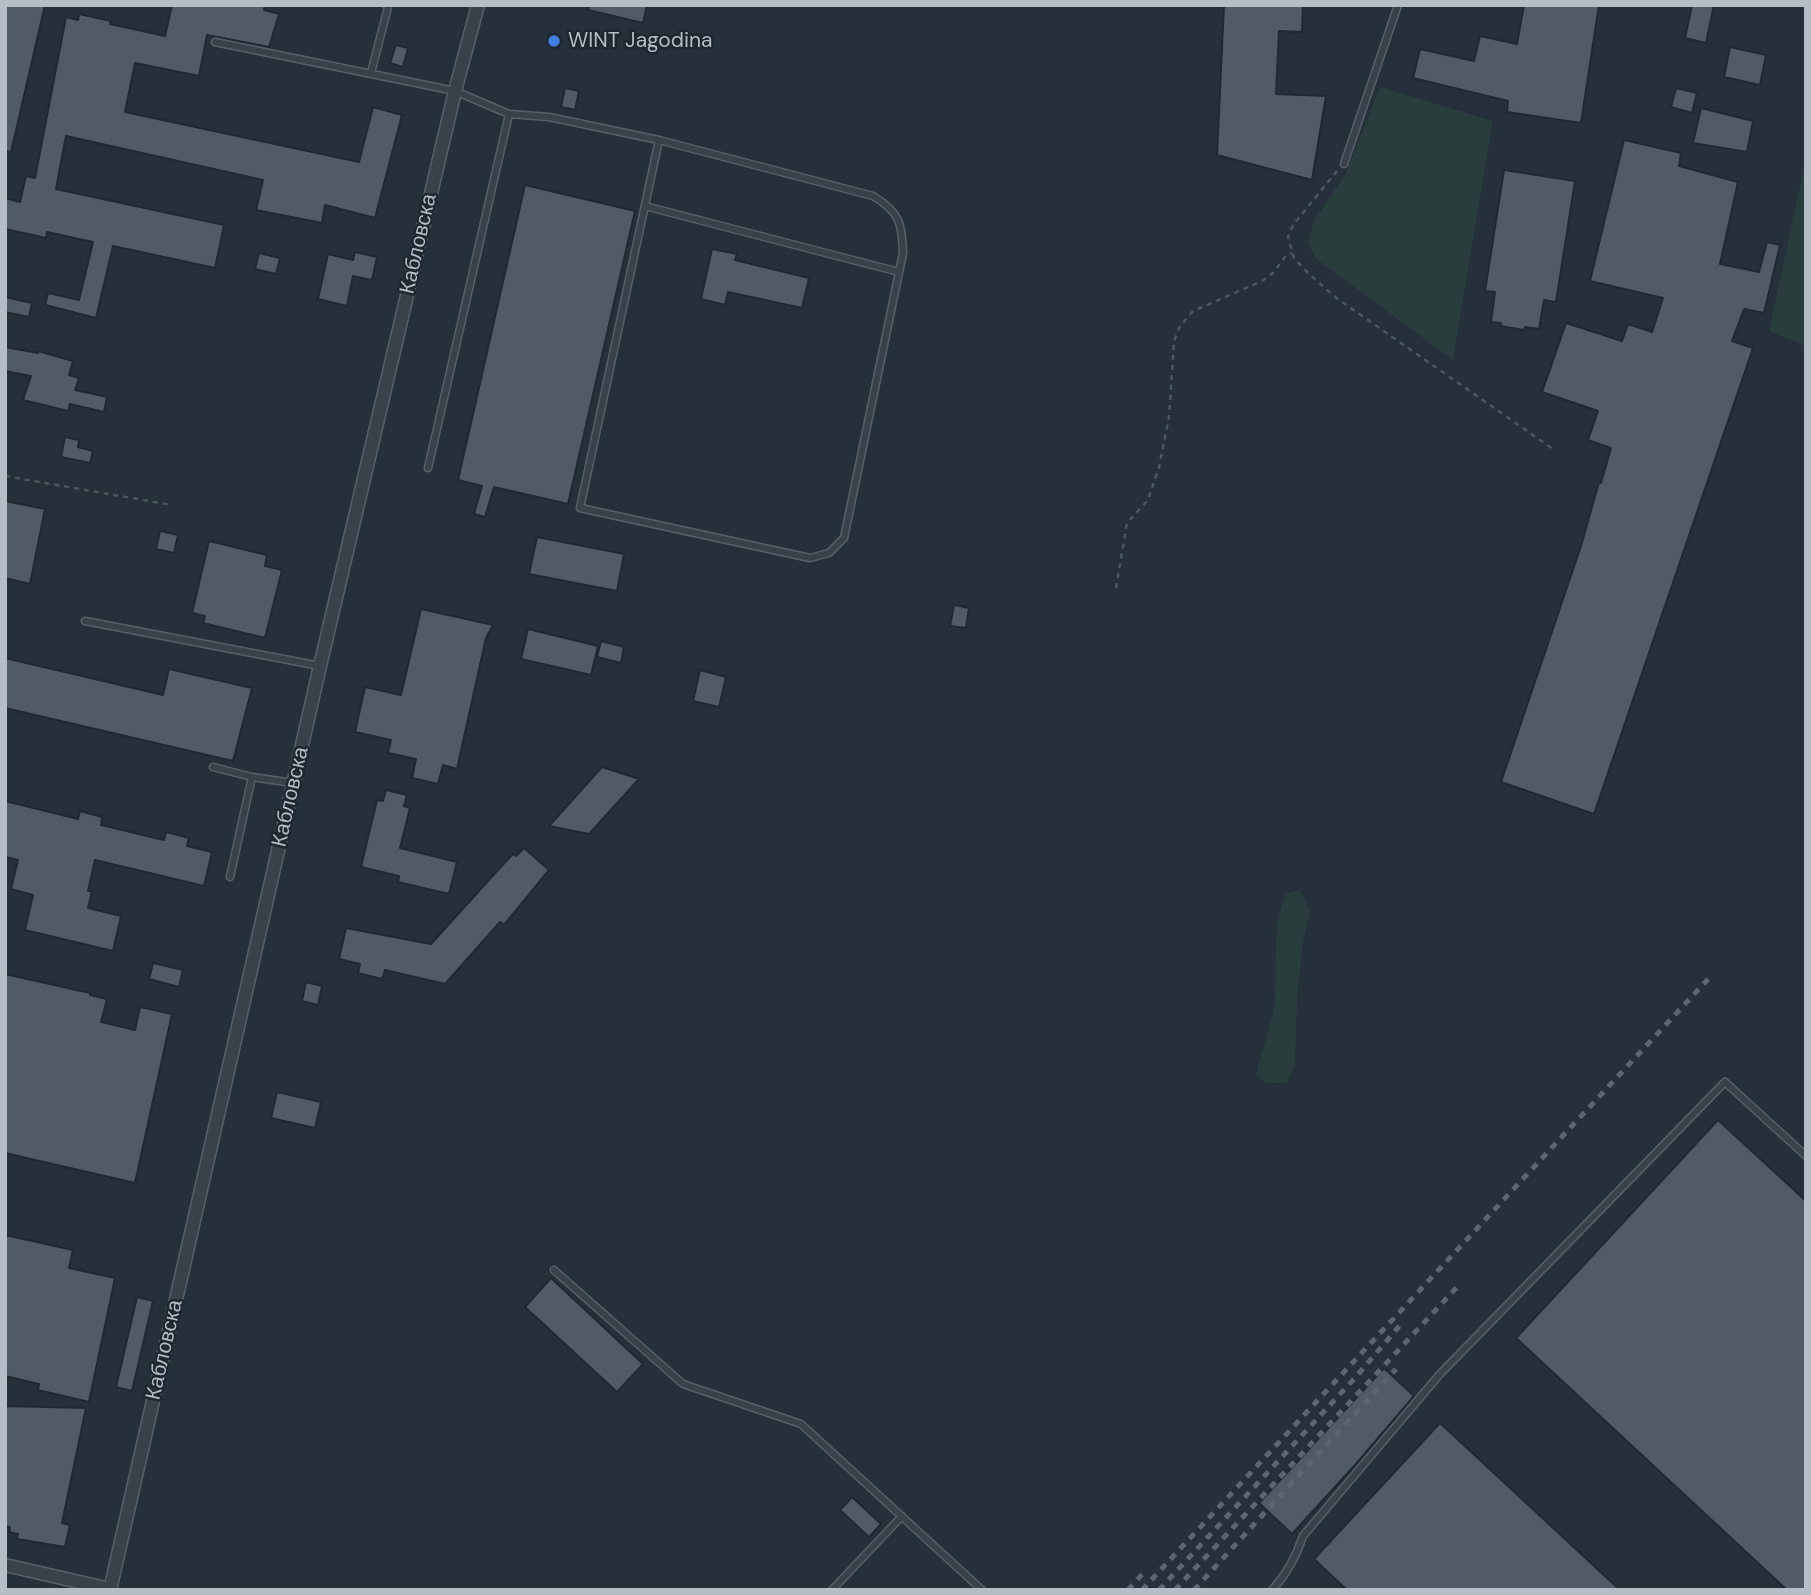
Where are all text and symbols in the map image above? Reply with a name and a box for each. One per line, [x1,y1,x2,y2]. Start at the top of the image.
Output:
place label: WINT Jagodina [568,28,713,54]
marker: WINT Jagodina [546,33,562,49]
street label: Кабловска [395,192,443,296]
street label: Кабловска [267,745,315,849]
street label: Кабловска [141,1298,189,1402]

